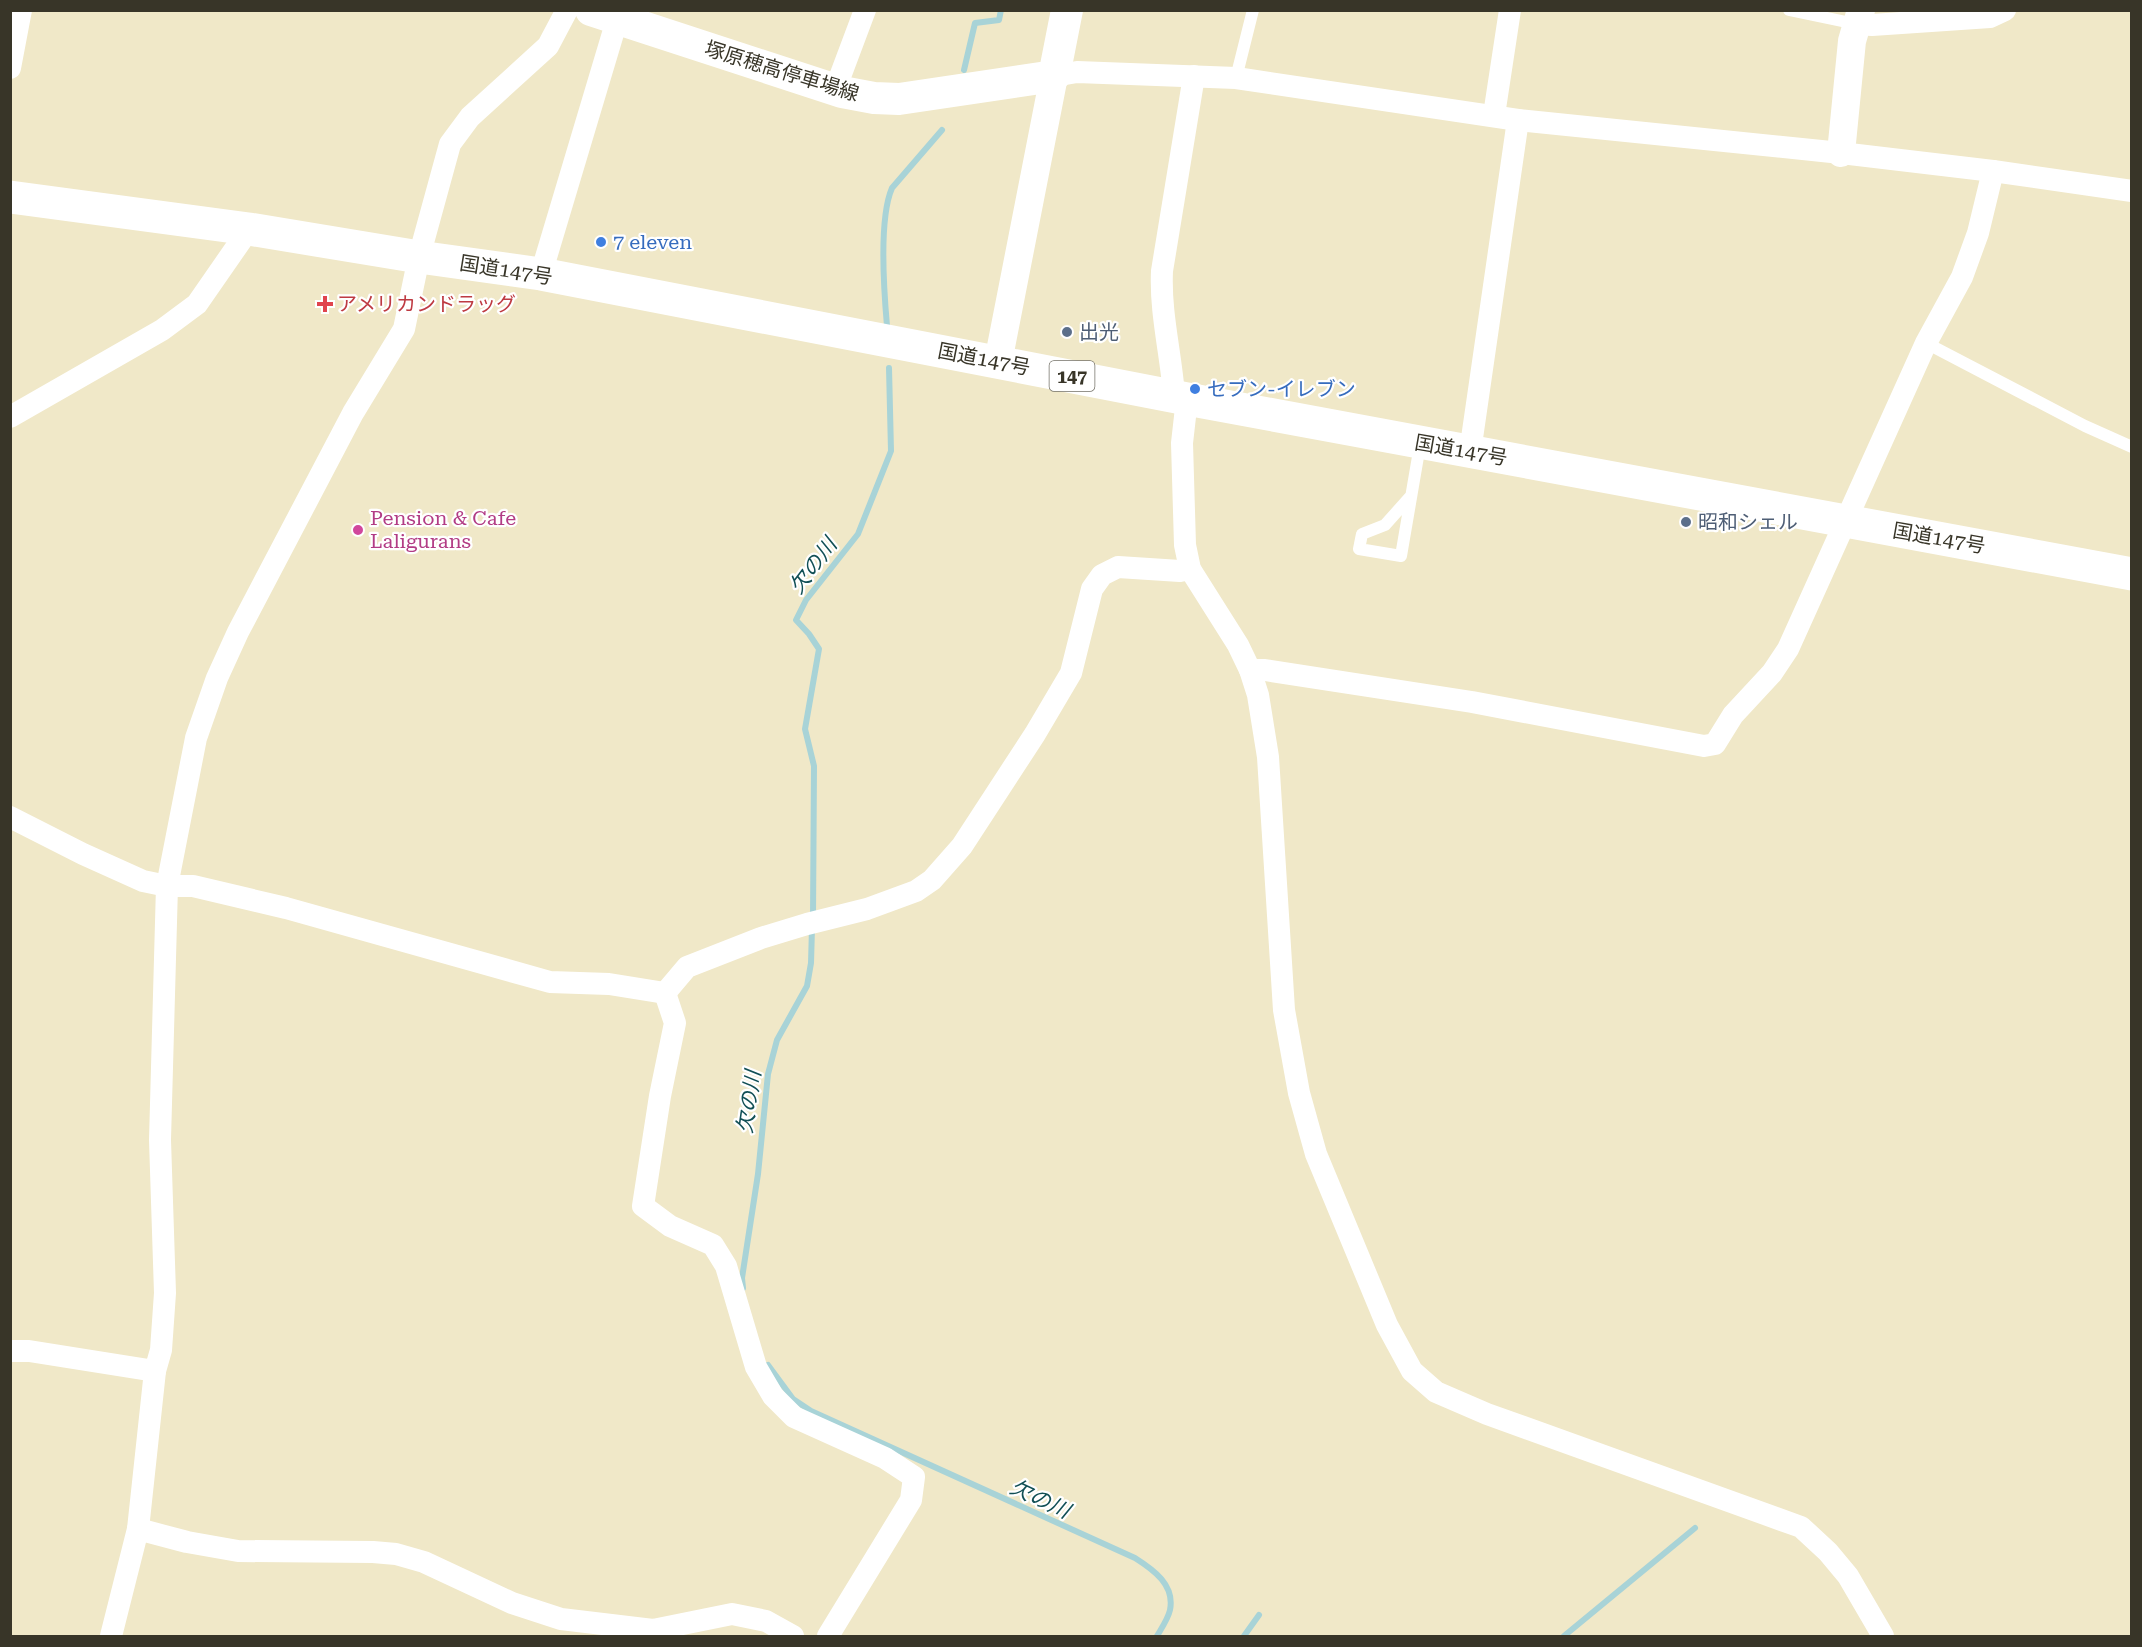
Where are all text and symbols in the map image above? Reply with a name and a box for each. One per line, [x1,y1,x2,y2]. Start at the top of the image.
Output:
street label: 塚原穂高停車場線 [702,36,862,106]
place label: 7 eleven [613,230,692,254]
marker: 7 eleven [594,235,608,249]
street label: 国道147号 [458,251,554,289]
place label: アメリカンドラッグ [337,292,516,316]
marker: アメリカンドラッグ [318,297,332,311]
place label: 出光 [1079,320,1119,344]
marker: 出光 [1060,325,1074,339]
street label: 国道147号 [936,338,1032,380]
road number: 147 [1050,361,1094,391]
place label: セブン-イレブン [1207,377,1356,401]
marker: セブン-イレブン [1188,382,1202,396]
street label: 国道147号 [1413,430,1509,470]
place label: Pension & Cafe Laligurans [370,506,516,553]
place label: 昭和シェル [1698,510,1798,534]
marker: 昭和シェル [1679,515,1693,529]
street label: 国道147号 [1891,518,1987,558]
marker: Pension & Cafe Laligurans [351,523,365,537]
water label: 欠の川 [784,532,843,598]
water label: 欠の川 [733,1067,766,1135]
water label: 欠の川 [1006,1475,1075,1524]

